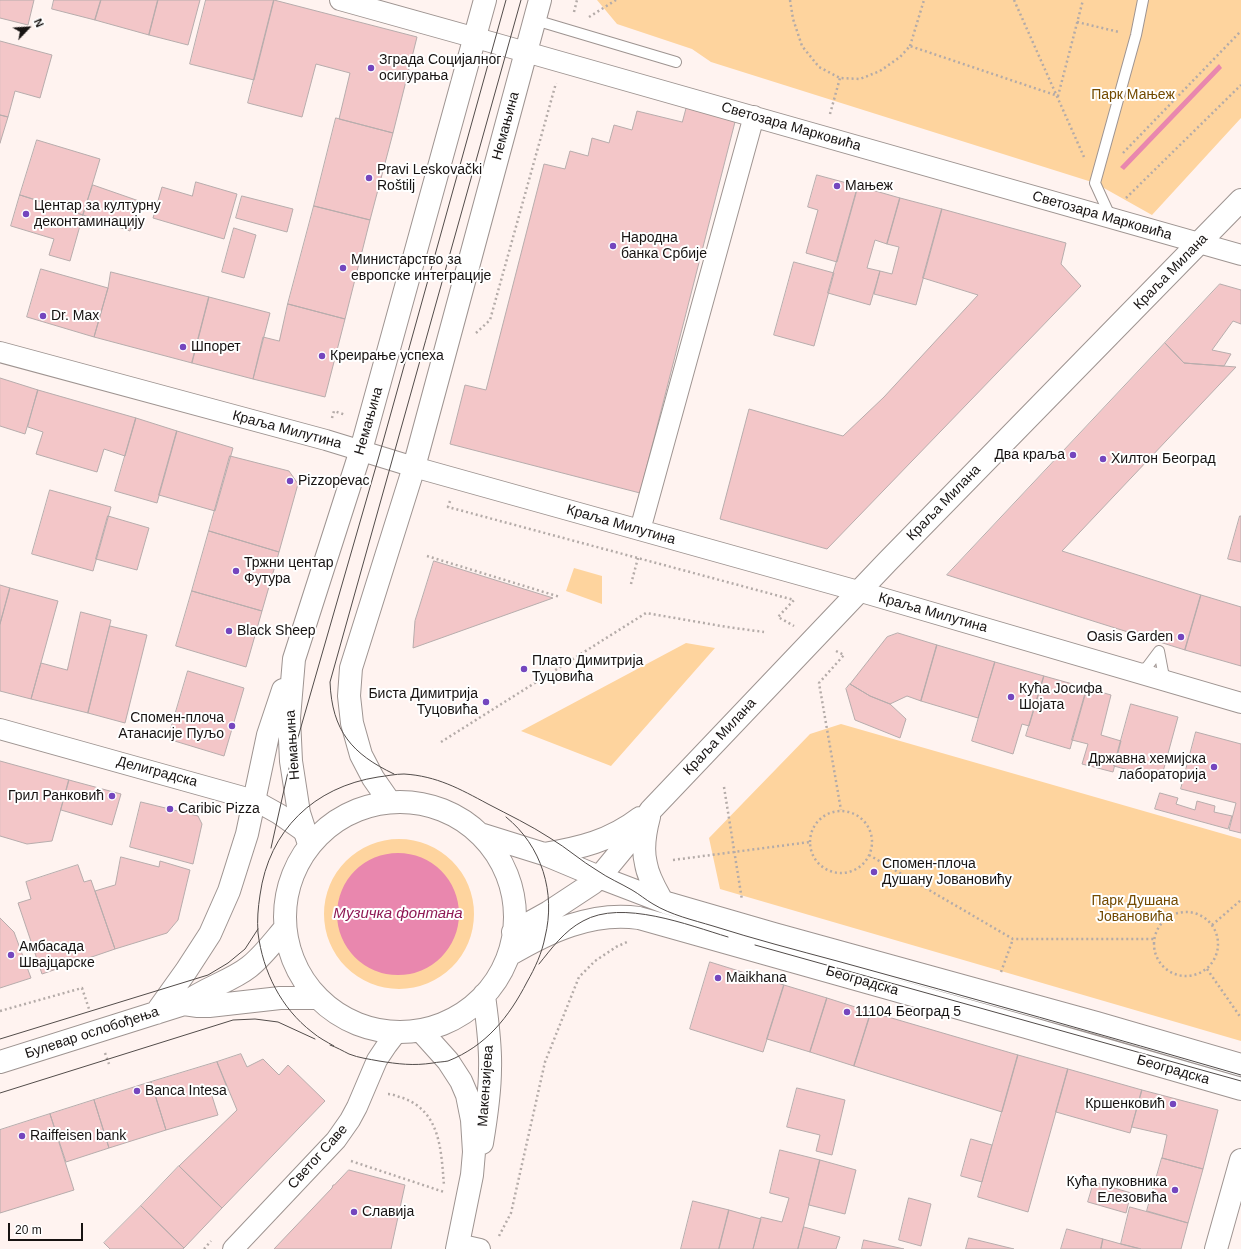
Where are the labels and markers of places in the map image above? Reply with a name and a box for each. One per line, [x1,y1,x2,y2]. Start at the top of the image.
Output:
place label: Зграда Социјалног осигурања [379,52,501,84]
marker: Зграда Социјалног осигурања [366,63,376,73]
place label: Pravi Leskovački Roštilj [377,162,482,194]
marker: Pravi Leskovački Roštilj [364,173,374,183]
place label: Мањеж [845,178,893,194]
marker: Мањеж [832,181,842,191]
place label: Центар за културну деконтаминацију [34,198,161,230]
marker: Центар за културну деконтаминацију [21,209,31,219]
place label: Народна банка Србије [621,230,707,262]
marker: Народна банка Србије [608,241,618,251]
place label: Министарство за европске интеграције [351,252,491,284]
marker: Министарство за европске интеграције [338,263,348,273]
place label: Dr. Max [51,308,99,324]
marker: Dr. Max [38,311,48,321]
place label: Шпорет [191,339,241,355]
marker: Шпорет [178,342,188,352]
place label: Креирање успеха [330,348,444,364]
marker: Креирање успеха [317,351,327,361]
place label: Два краља [994,447,1065,463]
marker: Два краља [1068,450,1078,460]
place label: Хилтон Београд [1111,451,1216,467]
marker: Хилтон Београд [1098,454,1108,464]
place label: Pizzopevac [298,473,370,489]
marker: Pizzopevac [285,476,295,486]
place label: Тржни центар Футура [244,555,334,588]
marker: Тржни центар Футура [231,566,241,576]
place label: Black Sheep [237,623,316,639]
marker: Black Sheep [224,626,234,636]
place label: Oasis Garden [1087,629,1173,645]
marker: Oasis Garden [1176,632,1186,642]
place label: Плато Димитрија Туцовића [532,653,643,686]
marker: Плато Димитрија Туцовића [519,664,529,674]
place label: Кућа Јосифа Шојата [1019,681,1103,714]
place label: Биста Димитрија Туцовића [368,686,478,718]
marker: Кућа Јосифа Шојата [1006,692,1016,702]
marker: Биста Димитрија Туцовића [481,697,491,707]
place label: Спомен-плоча Атанасије Пуљо [118,710,224,742]
marker: Спомен-плоча Атанасије Пуљо [227,721,237,731]
place label: Државна хемијска лабораторија [1088,751,1206,784]
marker: Државна хемијска лабораторија [1209,762,1219,772]
place label: Грил Ранковић [8,788,104,804]
marker: Грил Ранковић [107,791,117,801]
place label: Caribic Pizza [178,801,260,817]
marker: Caribic Pizza [165,804,175,814]
place label: Спомен-плоча Душану Јовановићу [882,856,1012,888]
marker: Спомен-плоча Душану Јовановићу [869,867,879,877]
place label: Амбасада Швајцарске [19,939,95,972]
marker: Амбасада Швајцарске [6,950,16,960]
place label: Maikhana [726,970,787,986]
marker: Maikhana [713,973,723,983]
place label: 11104 Београд 5 [855,1004,961,1020]
marker: 11104 Београд 5 [842,1007,852,1017]
place label: Banca Intesa [145,1083,227,1099]
marker: Banca Intesa [132,1086,142,1096]
place label: Кршенковић [1085,1096,1165,1112]
marker: Кршенковић [1168,1099,1178,1109]
place label: Raiffeisen bank [30,1128,126,1144]
marker: Raiffeisen bank [17,1131,27,1141]
place label: Кућа пуковника Елезовића [1067,1174,1167,1206]
marker: Кућа пуковника Елезовића [1170,1185,1180,1195]
place label: Славија [362,1204,414,1220]
marker: Славија [349,1207,359,1217]

